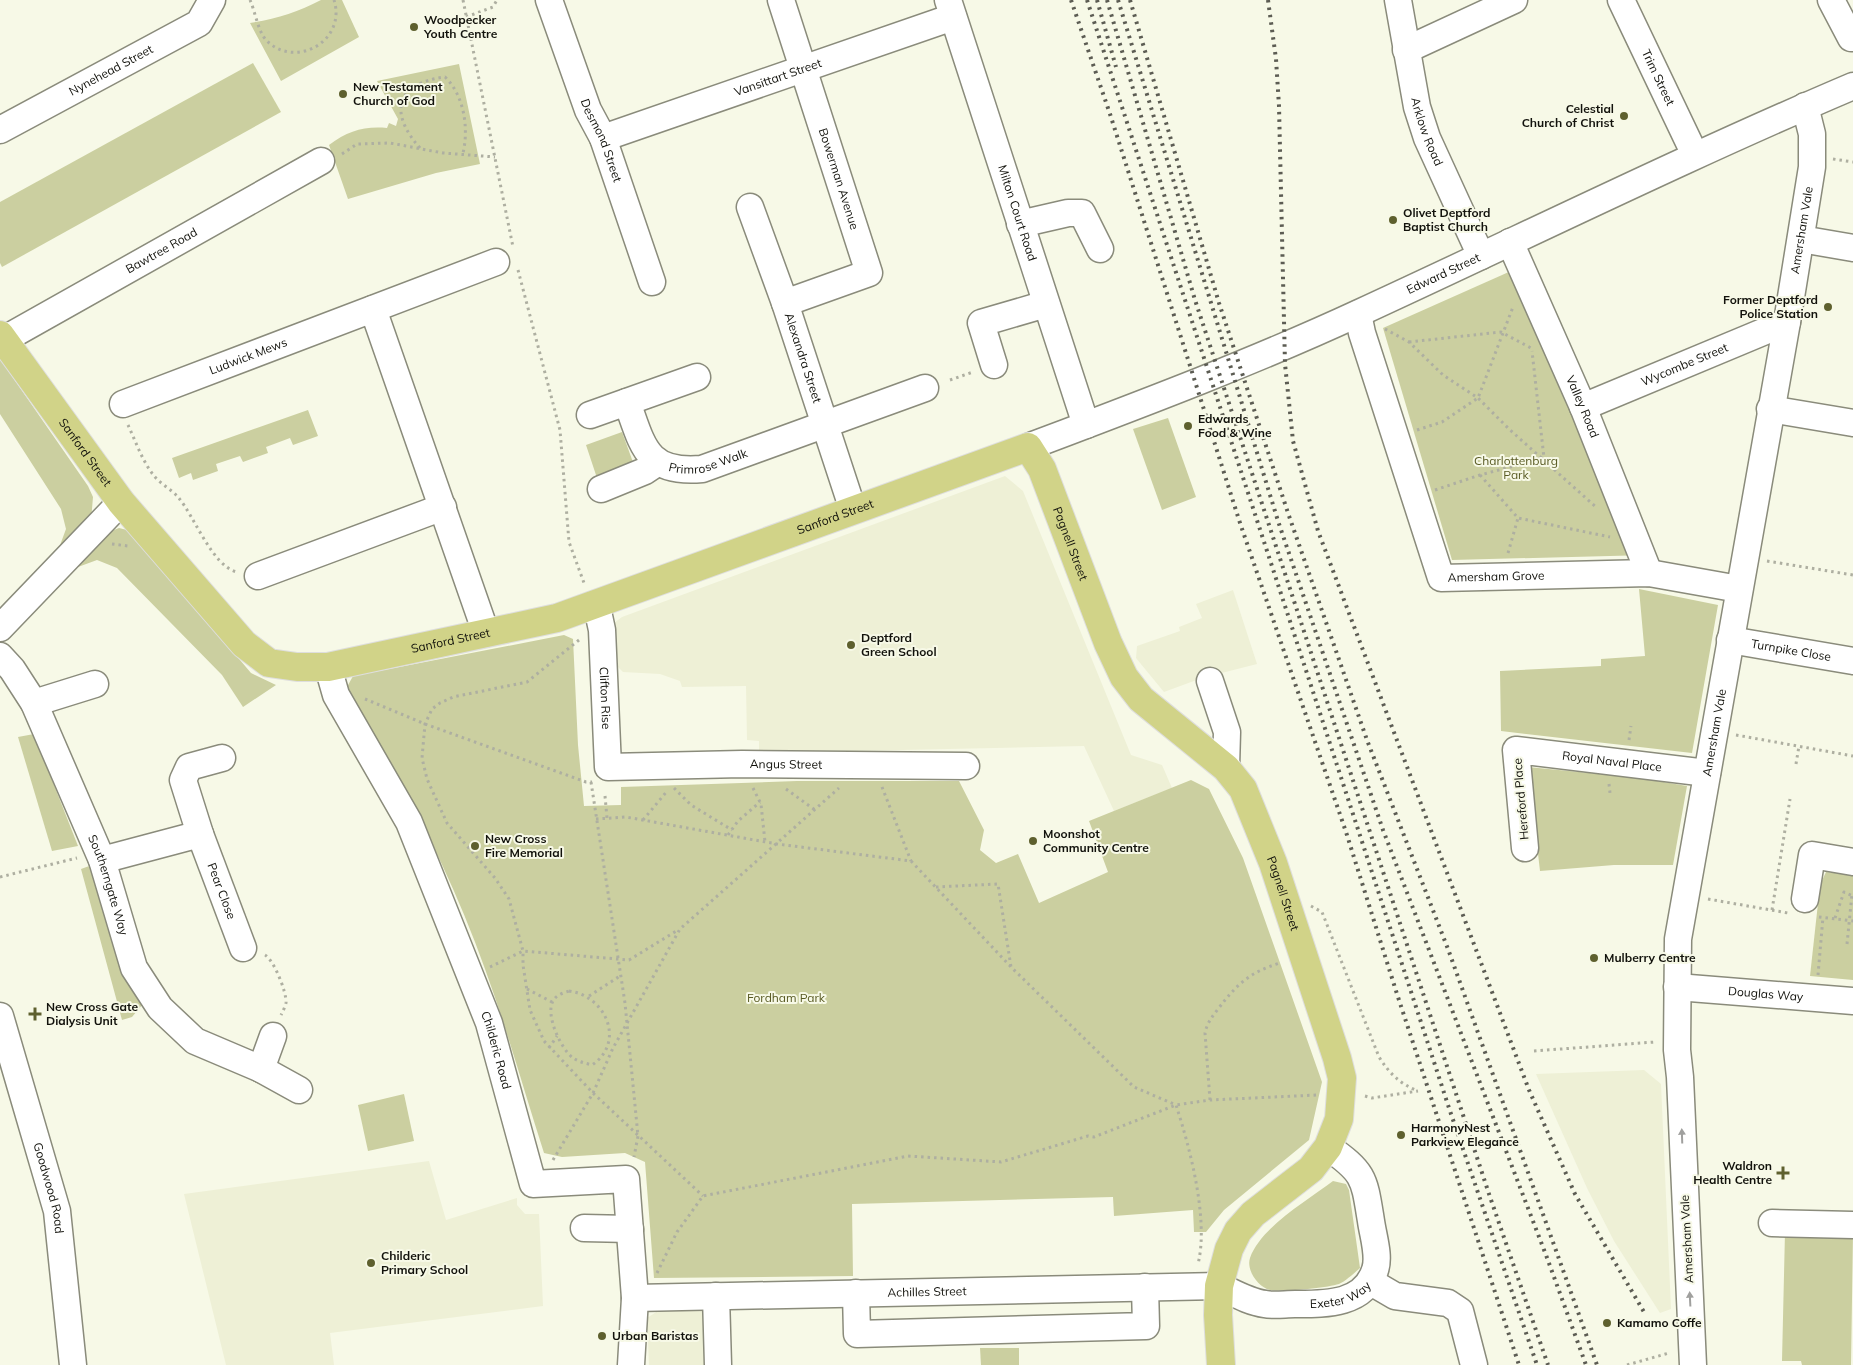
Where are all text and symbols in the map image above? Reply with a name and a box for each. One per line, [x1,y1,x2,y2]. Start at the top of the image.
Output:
place label: Woodpecker Youth Centre [423,12,498,41]
marker: Woodpecker Youth Centre [408,21,420,33]
street label: Nynehead Street [66,41,155,99]
street label: Trim Street [1639,47,1678,108]
street label: Vansittart Street [732,55,823,99]
place label: New Testament Church of God [353,79,443,108]
marker: New Testament Church of God [337,88,349,100]
street label: Arklow Road [1408,96,1447,168]
street label: Desmond Street [578,97,625,184]
place label: Celestial Church of Christ [1522,101,1614,130]
marker: Celestial Church of Christ [1618,110,1630,122]
street label: Bowerman Avenue [816,126,863,232]
street label: Milton Court Road [995,163,1040,263]
street label: Amersham Vale [1787,185,1816,275]
place label: Olivet Deptford Baptist Church [1403,205,1491,234]
marker: Olivet Deptford Baptist Church [1387,214,1399,226]
street label: Bawtree Road [123,224,200,276]
street label: Edward Street [1404,250,1482,297]
place label: Former Deptford Police Station [1723,292,1818,321]
marker: Former Deptford Police Station [1822,301,1834,313]
street label: Alexandra Street [782,311,825,405]
street label: Ludwick Mews [207,334,289,377]
street label: Wycombe Street [1639,339,1730,389]
street label: Valley Road [1563,373,1602,440]
place label: Edwards Food & Wine [1198,411,1272,440]
street label: Sanford Street [56,415,115,489]
marker: Edwards Food & Wine [1182,420,1194,432]
street label: Primrose Walk [667,445,750,477]
park label: Charlottenburg Park [1474,453,1558,482]
street label: Sanford Street [795,496,875,537]
street label: Pagnell Street [1050,505,1092,582]
street label: Amersham Grove [1448,568,1545,585]
street label: Sanford Street [410,625,491,656]
place label: Deptford Green School [861,630,937,659]
street label: Turnpike Close [1750,636,1832,664]
marker: Deptford Green School [845,639,857,651]
street label: Clifton Rise [597,666,614,730]
street label: Amersham Vale [1699,688,1729,777]
street label: Royal Naval Place [1561,748,1663,774]
street label: Angus Street [750,756,822,772]
street label: Hereford Place [1509,757,1532,841]
place label: Moonshot Community Centre [1043,826,1149,855]
place label: New Cross Fire Memorial [485,831,563,860]
street label: Southerngate Way [85,832,132,938]
marker: Moonshot Community Centre [1027,835,1039,847]
marker: New Cross Fire Memorial [469,840,481,852]
street label: Pagnell Street [1264,854,1303,933]
street label: Pear Close [205,861,239,921]
place label: Mulberry Centre [1604,950,1696,965]
marker: Mulberry Centre [1588,952,1600,964]
street label: Douglas Way [1728,983,1805,1004]
park label: Fordham Park [747,990,826,1005]
place label: New Cross Gate Dialysis Unit [46,999,138,1028]
marker: New Cross Gate Dialysis Unit [28,1007,42,1021]
street label: Childeric Road [478,1009,515,1091]
place label: HarmonyNest Parkview Elegance [1411,1120,1519,1149]
one-way arrow [1678,1128,1686,1144]
marker: HarmonyNest Parkview Elegance [1395,1129,1407,1141]
street label: Goodwood Road [30,1141,67,1234]
place label: Waldron Health Centre [1693,1158,1772,1187]
marker: Waldron Health Centre [1776,1166,1790,1180]
street label: Amersham Vale [1677,1195,1696,1284]
place label: Childeric Primary School [381,1248,468,1277]
marker: Childeric Primary School [365,1257,377,1269]
street label: Exeter Way [1310,1278,1374,1311]
street label: Achilles Street [887,1283,967,1300]
one-way arrow [1685,1291,1693,1307]
place label: Kamamo Coffe [1617,1315,1702,1330]
marker: Kamamo Coffe [1601,1317,1613,1329]
place label: Urban Baristas [612,1328,699,1343]
marker: Urban Baristas [596,1330,608,1342]

